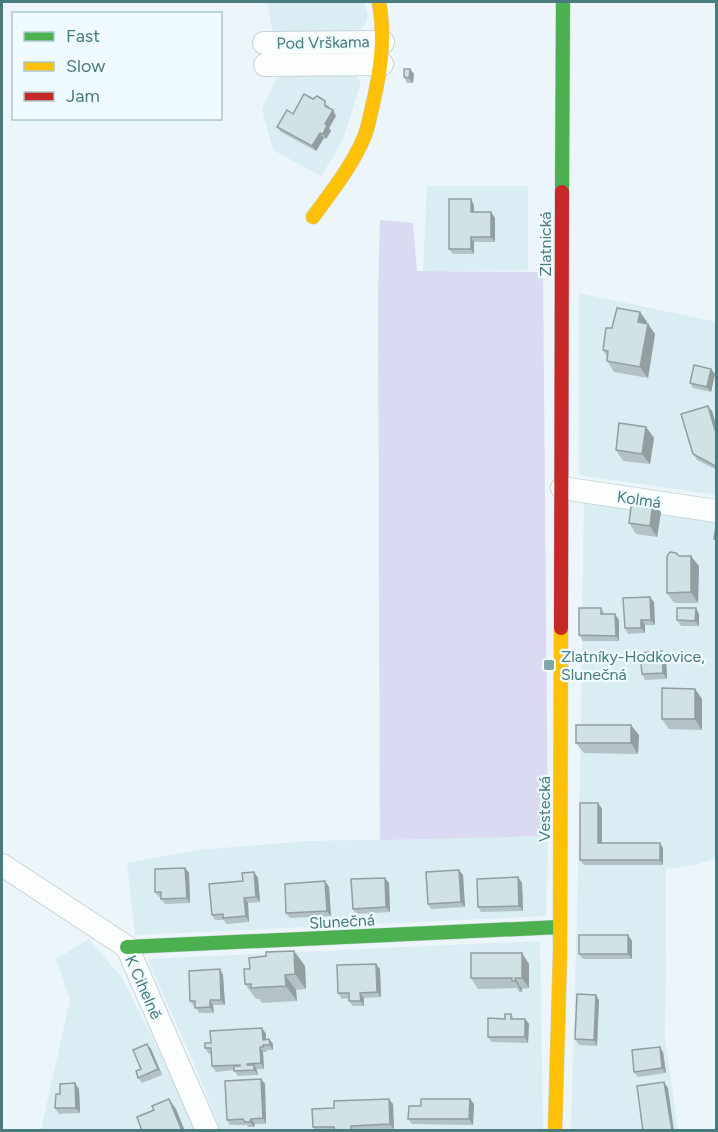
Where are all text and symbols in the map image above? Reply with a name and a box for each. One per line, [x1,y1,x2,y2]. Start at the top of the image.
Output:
legend [12,12,222,120]
text: Fast [66,25,100,47]
street label: Pod Vrškama [276,32,370,53]
text: Slow [66,55,105,77]
text: Jam [66,85,100,107]
street label: Zlatnická [536,211,555,277]
street label: Kolmá [616,487,662,512]
place label: Zlatníky-Hodkovice, Slunečná [561,647,705,684]
marker: Zlatníky-Hodkovice, Slunečná [542,658,556,672]
street label: Vestecká [535,776,554,842]
street label: Slunečná [309,910,375,933]
street label: K Cihelně [121,952,166,1022]

